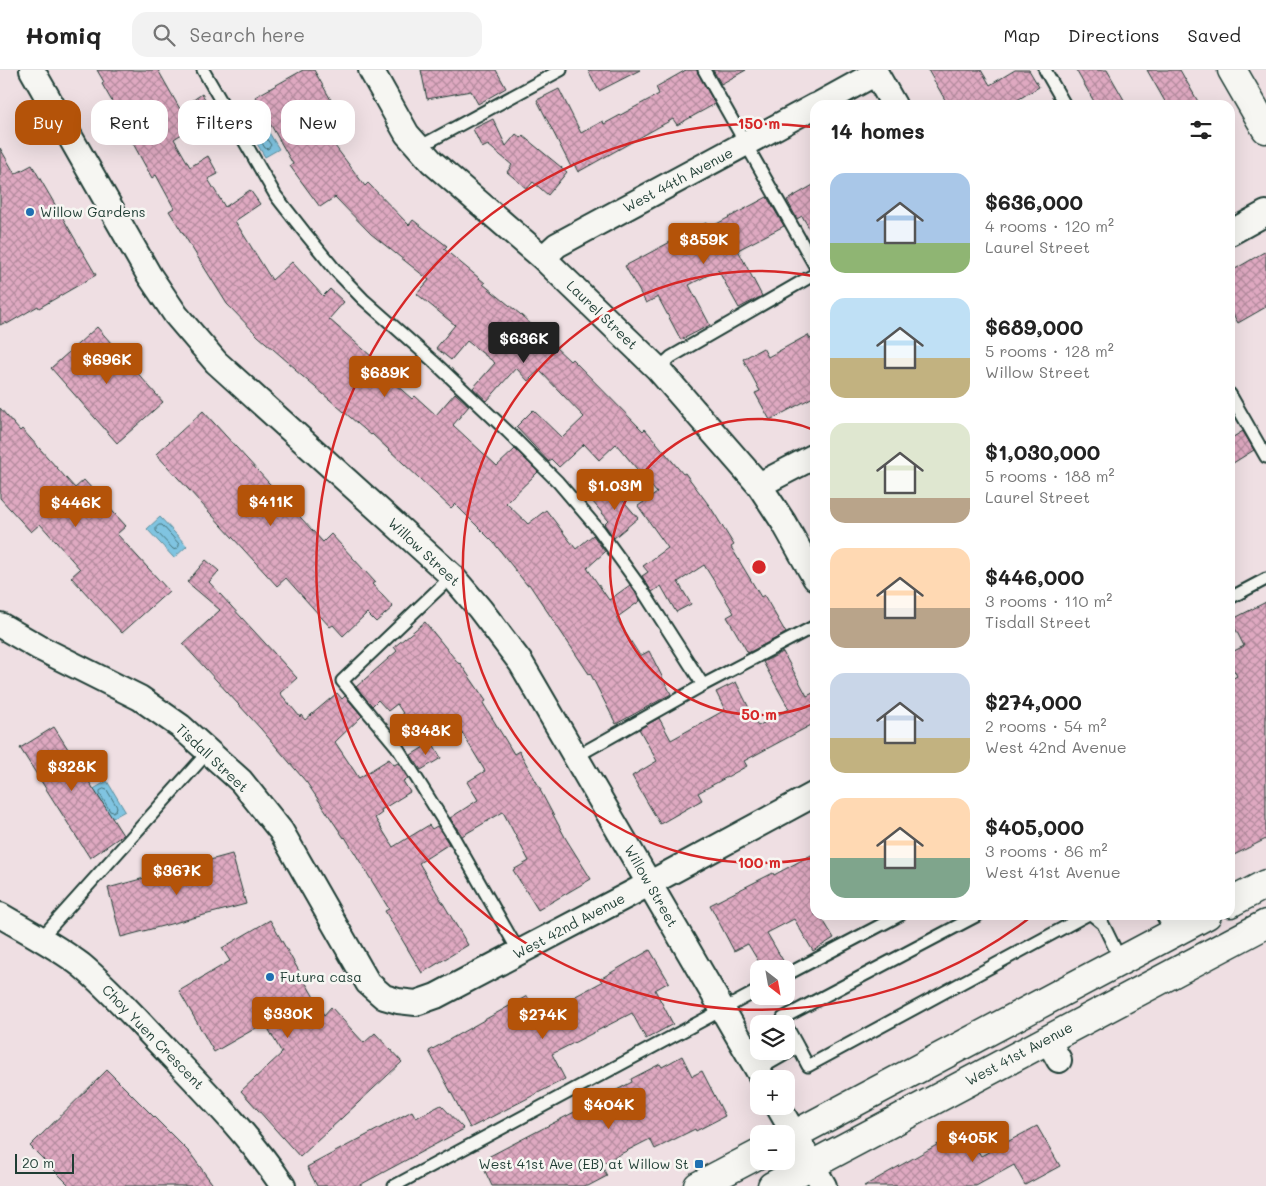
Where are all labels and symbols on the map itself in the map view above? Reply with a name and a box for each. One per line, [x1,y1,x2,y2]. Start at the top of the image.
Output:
text: 150 m [738,113,780,133]
street label: West 44th Avenue [620,143,736,217]
place label: Willow Gardens [40,202,145,221]
marker: Willow Gardens [24,206,36,218]
pin: $859K [669,222,739,265]
street label: Laurel Street [563,276,642,353]
pin: $636K [489,322,559,364]
pin: $696K [72,342,142,385]
pin: $689K [350,356,420,398]
pin: $1.03M [574,468,656,511]
pin: $411K [236,484,306,527]
pin: $446K [41,486,111,528]
street label: Willow Street [384,513,464,590]
centre of rings [750,558,768,576]
text: 50 m [741,704,777,724]
pin: $348K [391,714,461,756]
street label: Tisdall Street [172,719,253,796]
pin: $328K [37,750,107,792]
street label: Willow Street [620,841,683,930]
text: 100 m [737,852,781,872]
pin: $367K [142,854,212,896]
street label: West 42nd Avenue [510,888,628,963]
north arrow [750,960,795,1005]
place label: Futura casa [280,967,362,986]
marker: Futura casa [264,971,276,983]
street label: Choy Yuen Crescent [98,980,208,1093]
pin: $330K [253,996,323,1039]
pin: $274K [508,998,578,1040]
street label: West 41st Avenue [962,1017,1076,1090]
pin: $404K [574,1088,644,1130]
pin: $405K [938,1120,1008,1163]
scale bar [15,1151,74,1174]
place label: West 41st Ave (EB) at Willow St [478,1154,689,1173]
marker: West 41st Ave (EB) at Willow St [693,1158,705,1170]

